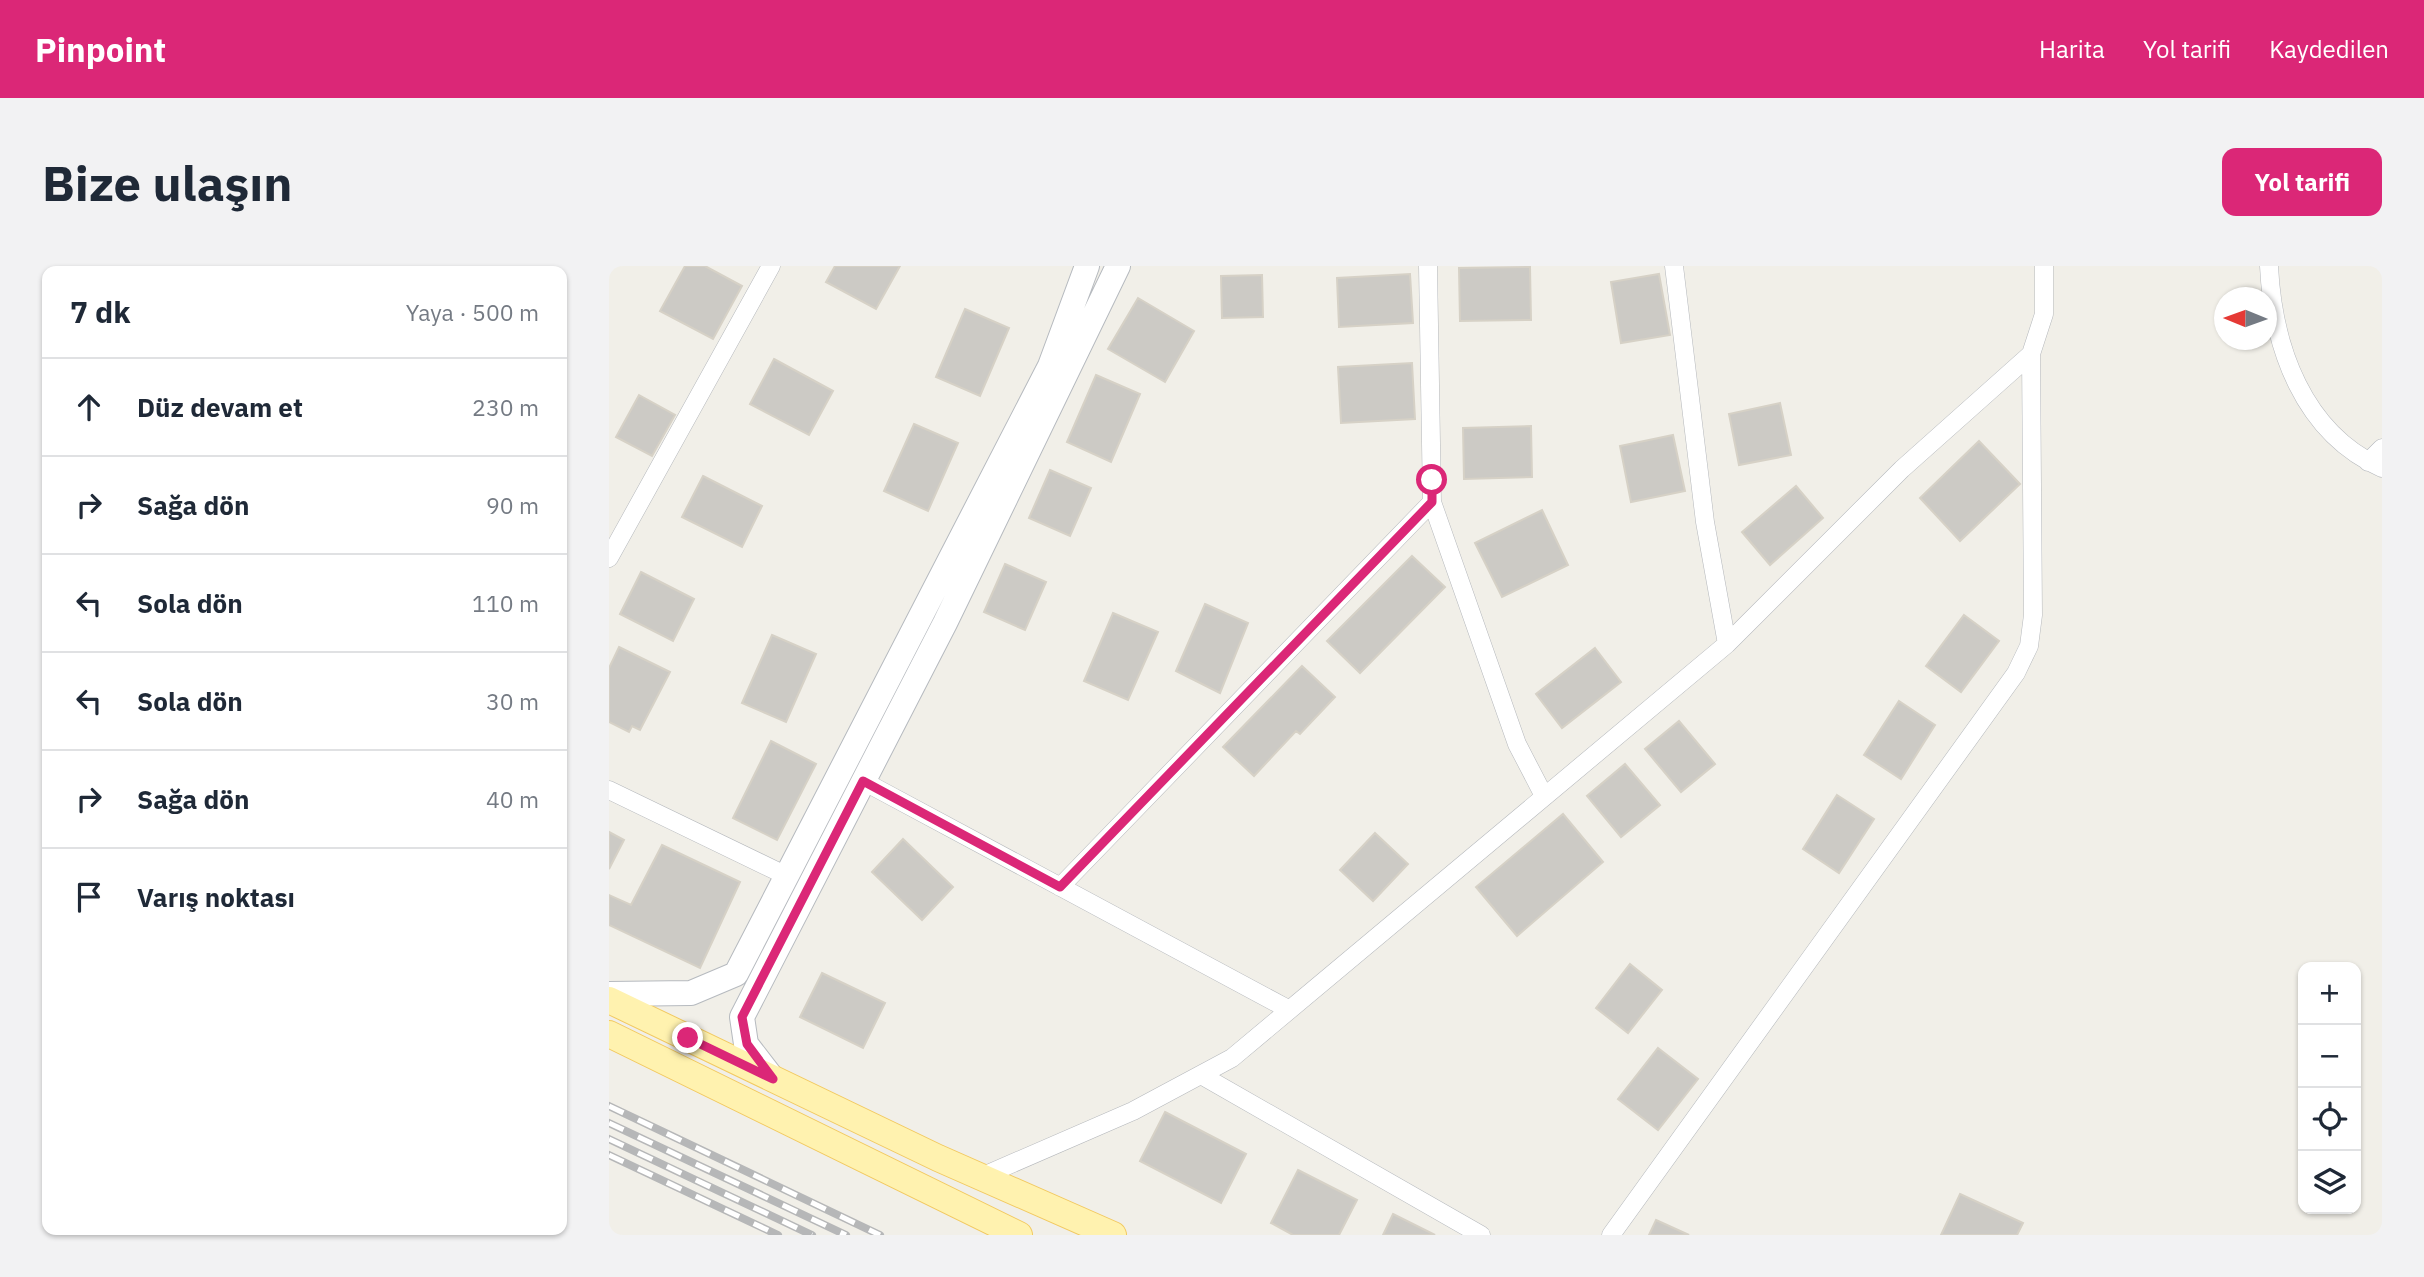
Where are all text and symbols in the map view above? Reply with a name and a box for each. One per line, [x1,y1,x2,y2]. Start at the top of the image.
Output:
text: Pinpoint [35,28,166,71]
text: Harita [2039,33,2105,65]
text: Yol tarifi [2143,33,2231,65]
text: Kaydedilen [2269,33,2389,65]
button: Yol tarifi [2222,148,2382,216]
text: Bize ulaşın [42,151,292,214]
north arrow [2214,287,2277,350]
text: 7 dk [70,292,131,331]
text: Yaya · 500 m [406,297,539,327]
icon: ahead [70,388,108,426]
text: Düz devam et [137,390,303,424]
text: 230 m [472,392,539,422]
route start [1416,464,1447,495]
icon: right [70,486,108,524]
text: Sağa dön [137,488,249,522]
text: 90 m [486,490,539,520]
icon: left [70,584,108,622]
text: Sola dön [137,586,243,620]
text: 110 m [472,588,539,618]
icon: left [70,682,108,720]
text: Sola dön [137,684,243,718]
text: 30 m [486,686,539,716]
icon: right [70,780,108,818]
text: Sağa dön [137,782,249,816]
text: 40 m [486,784,539,814]
icon: arrive [70,878,108,916]
text: Varış noktası [137,880,295,914]
map controls [2298,962,2361,1214]
button: + [2298,962,2361,1025]
route end [672,1022,703,1053]
button: − [2298,1025,2361,1088]
button: locate [2298,1088,2361,1151]
button: layers [2298,1151,2361,1214]

